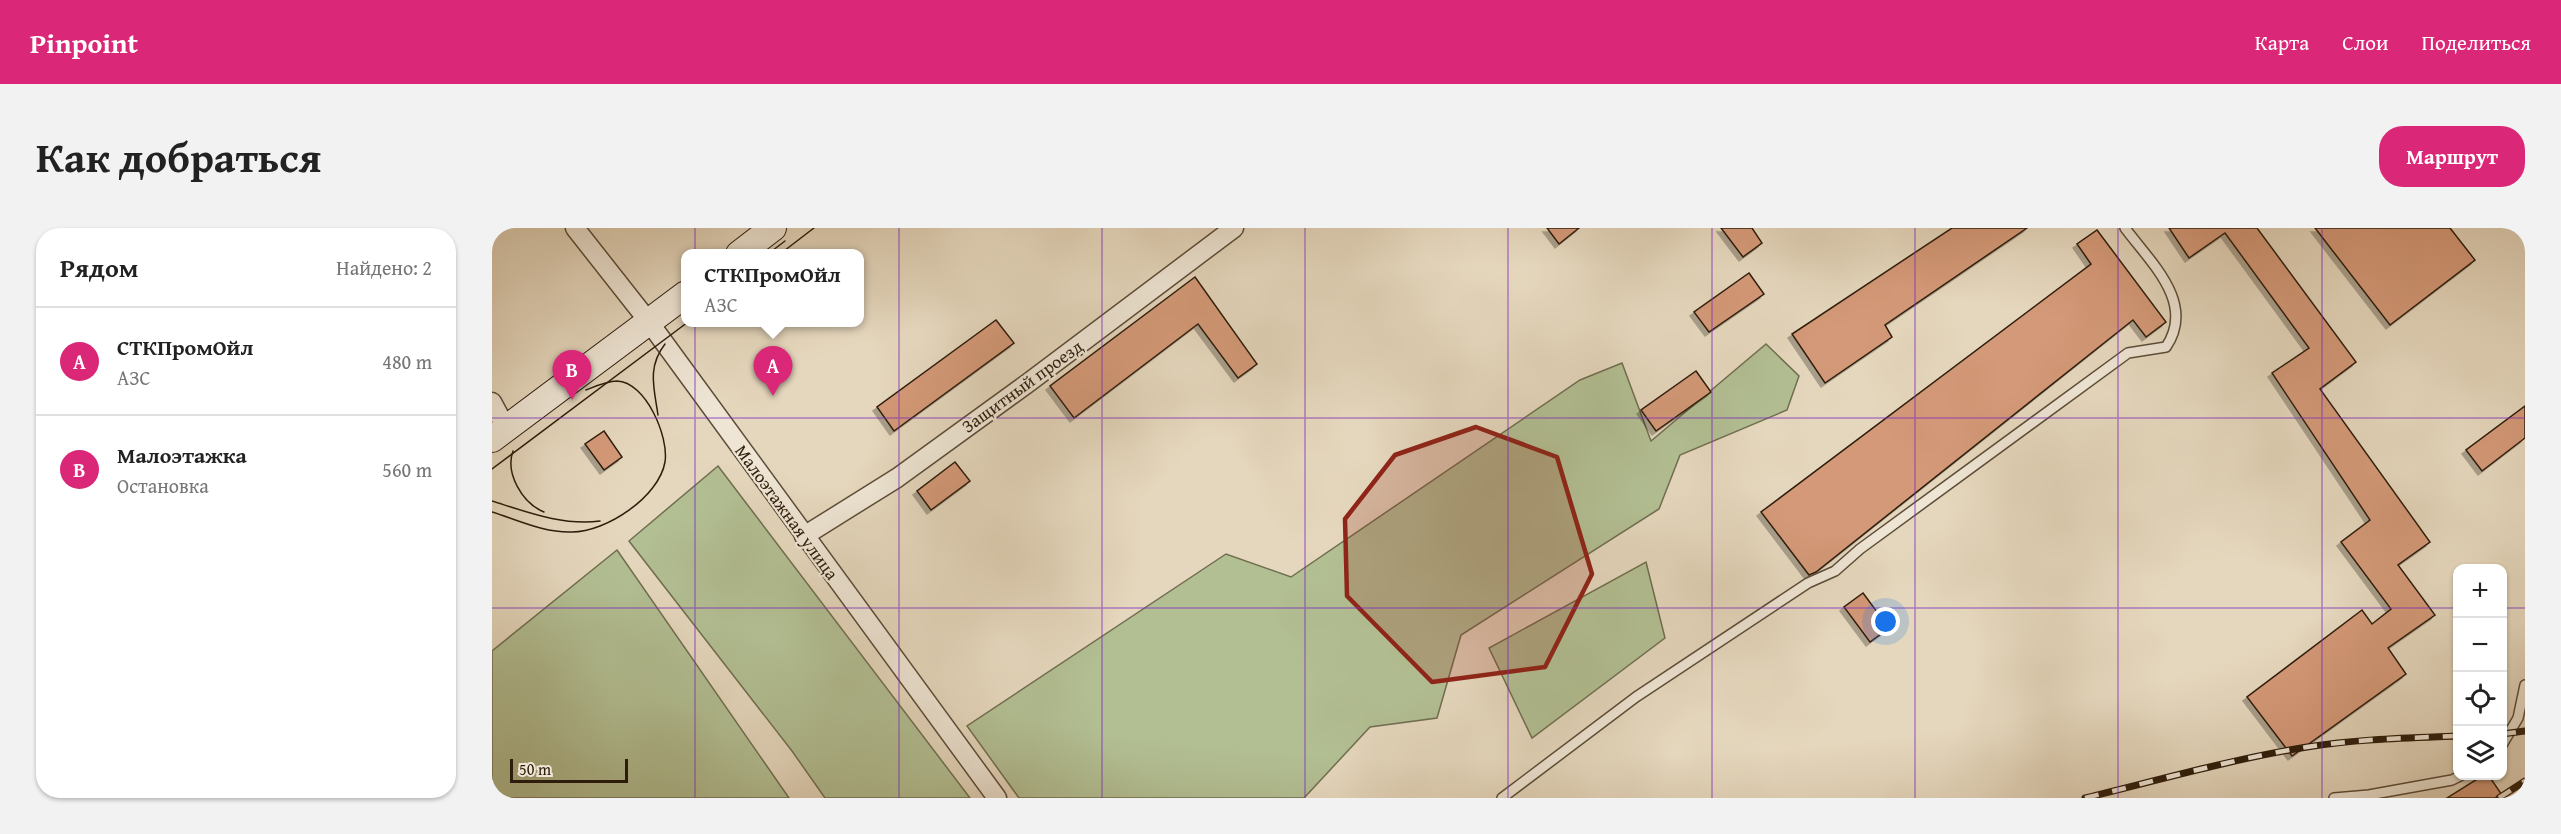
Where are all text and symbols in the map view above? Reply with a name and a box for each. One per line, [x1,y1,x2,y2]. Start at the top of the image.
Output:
text: Pinpoint [30,22,138,63]
text: Карта [2255,27,2309,58]
text: Слои [2342,27,2388,58]
text: Поделиться [2421,27,2531,58]
text: Как добраться [36,126,321,187]
button: Маршрут [2379,126,2525,187]
text: Рядом [60,248,138,287]
popup [681,249,864,327]
text: Найдено: 2 [336,253,432,282]
text: СТКПромОйл [704,258,841,290]
text: АЗС [704,290,738,319]
text: СТКПромОйл [117,331,253,363]
street label: Защитный проезд [956,333,1088,439]
pin: A [754,346,792,396]
text: A [73,347,86,376]
text: 480 m [382,347,432,376]
pin: B [552,350,592,400]
text: АЗС [117,363,150,392]
text: Малоэтажка [117,439,247,471]
street label: Малоэтажная улица [729,439,846,586]
text: B [73,455,86,484]
text: 560 m [382,455,432,484]
text: Остановка [117,471,209,500]
map controls [2453,564,2507,780]
button: + [2453,564,2507,618]
your location [1871,607,1900,636]
button: − [2453,618,2507,672]
button: locate [2453,672,2507,726]
button: layers [2453,726,2507,780]
scale bar [510,756,628,784]
text: 50 m [519,757,551,781]

